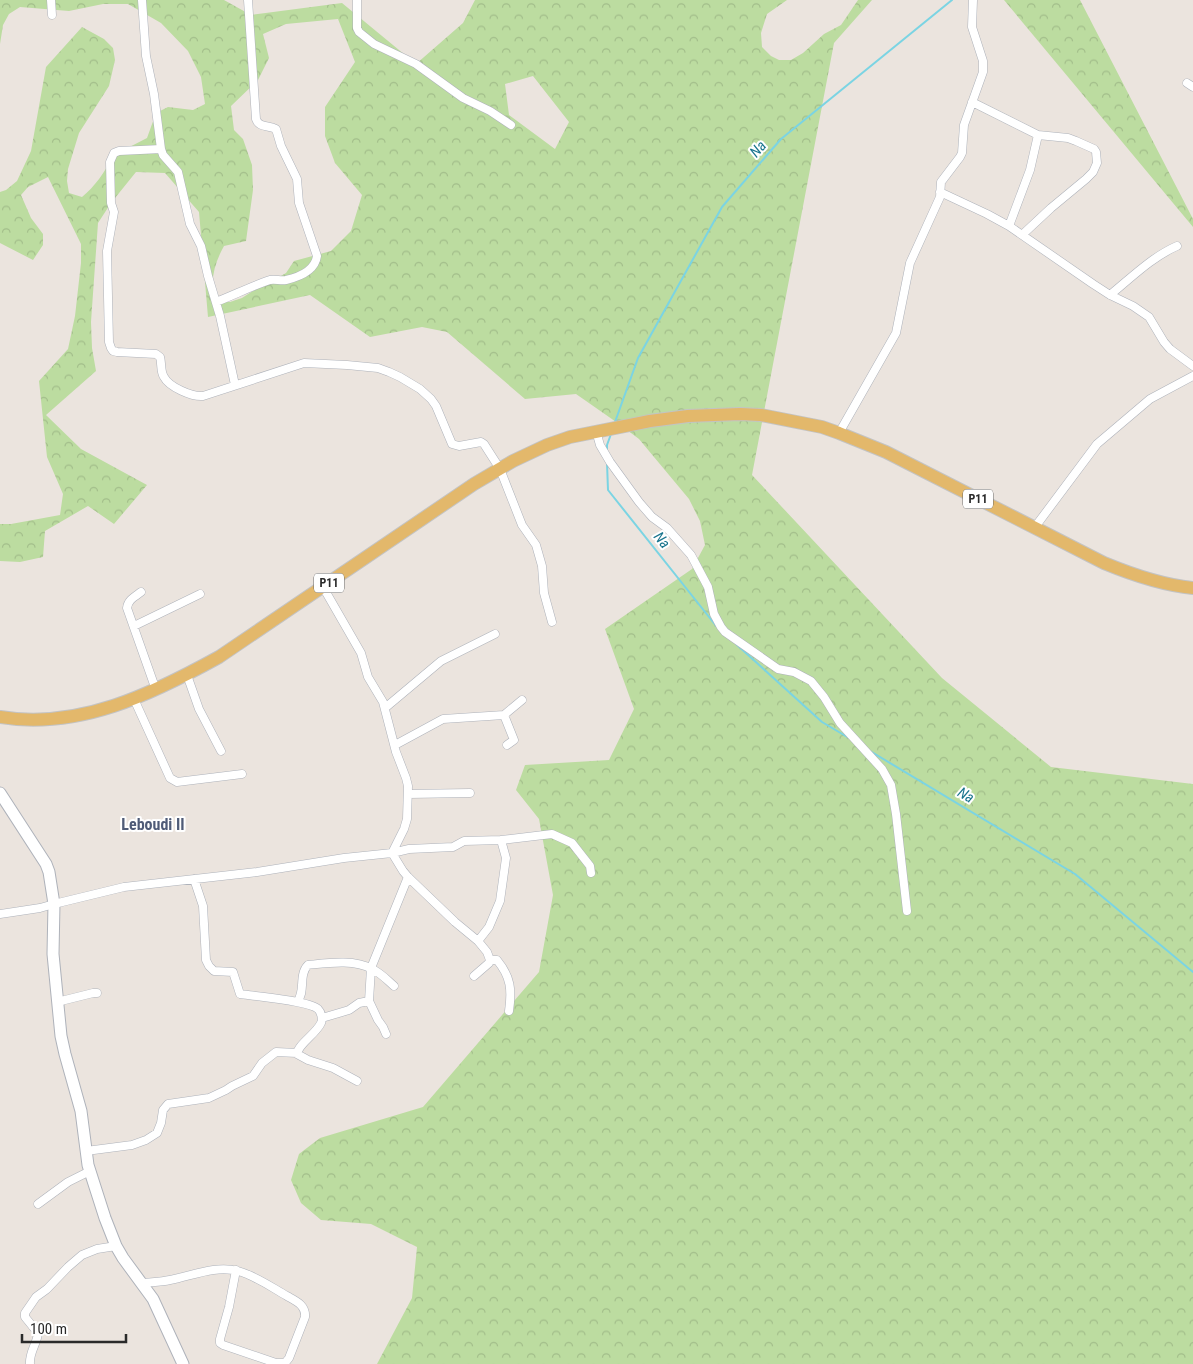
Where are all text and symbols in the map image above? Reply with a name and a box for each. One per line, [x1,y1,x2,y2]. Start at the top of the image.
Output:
water label: Na [746,137,770,161]
road number: P11 [963,489,993,508]
water label: Na [650,528,674,552]
road number: P11 [314,574,344,592]
water label: Na [955,783,978,807]
district label: Leboudi II [121,815,185,834]
scale bar [22,1312,126,1344]
text: 100 m [30,1320,67,1338]

